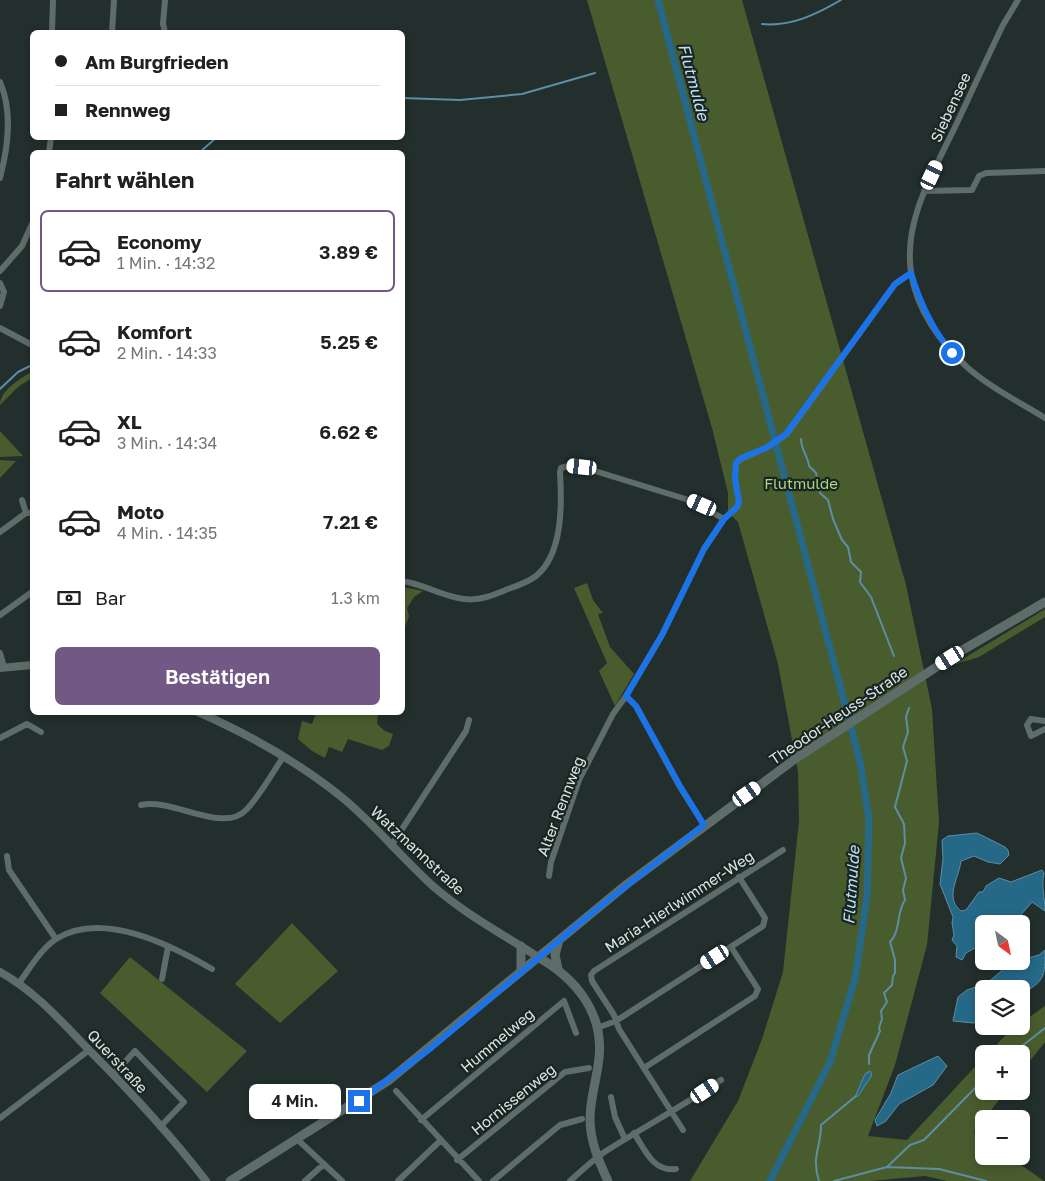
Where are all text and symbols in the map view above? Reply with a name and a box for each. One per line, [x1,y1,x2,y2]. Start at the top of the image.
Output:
water label: Flutmulde [674,41,714,124]
text: Am Burgfrieden [85,50,229,73]
street label: Siebensee [926,69,974,145]
text: Rennweg [85,98,171,121]
car [918,158,945,192]
text: Fahrt wählen [55,166,194,193]
icon: car [57,229,102,274]
text: Economy [117,230,202,253]
text: 3.89 € [319,240,378,263]
text: 1 Min. · 14:32 [117,253,215,273]
icon: car [57,319,102,364]
text: Komfort [117,320,192,343]
text: 5.25 € [320,330,378,353]
route start [941,342,963,364]
text: 2 Min. · 14:33 [117,343,217,363]
icon: car [57,409,102,454]
text: XL [117,410,142,433]
text: 6.62 € [319,420,378,443]
text: 3 Min. · 14:34 [117,433,217,453]
car [566,458,597,476]
park label: Flutmulde [764,474,838,492]
car [685,492,718,518]
icon: car [57,499,102,544]
text: Moto [117,500,164,523]
text: 7.21 € [323,510,378,533]
text: 4 Min. · 14:35 [117,523,217,543]
icon: cash [55,584,83,612]
text: Bar [95,586,126,609]
text: 1.3 km [331,588,380,608]
car [933,644,966,672]
button: Bestätigen [55,647,380,705]
street label: Theodor-Heuss-Straße [765,662,911,768]
street label: Alter Rennweg [533,754,587,858]
car [730,779,763,809]
street label: Watzmannstraße [367,802,469,898]
water label: Flutmulde [838,843,864,925]
street label: Maria-Hierlwimmer-Weg [601,846,757,956]
north arrow [975,915,1030,970]
map controls [975,915,1030,1165]
car [698,943,731,971]
button: layers [975,980,1030,1035]
street label: Hummelweg [457,1004,537,1076]
street label: Querstraße [84,1026,152,1097]
button: + [975,1045,1030,1100]
street label: Hornissenweg [467,1060,559,1138]
car [688,1076,721,1106]
callout: 4 Min. [249,1084,342,1118]
route end [348,1090,370,1112]
text: 4 Min. [271,1091,319,1111]
button: − [975,1110,1030,1165]

